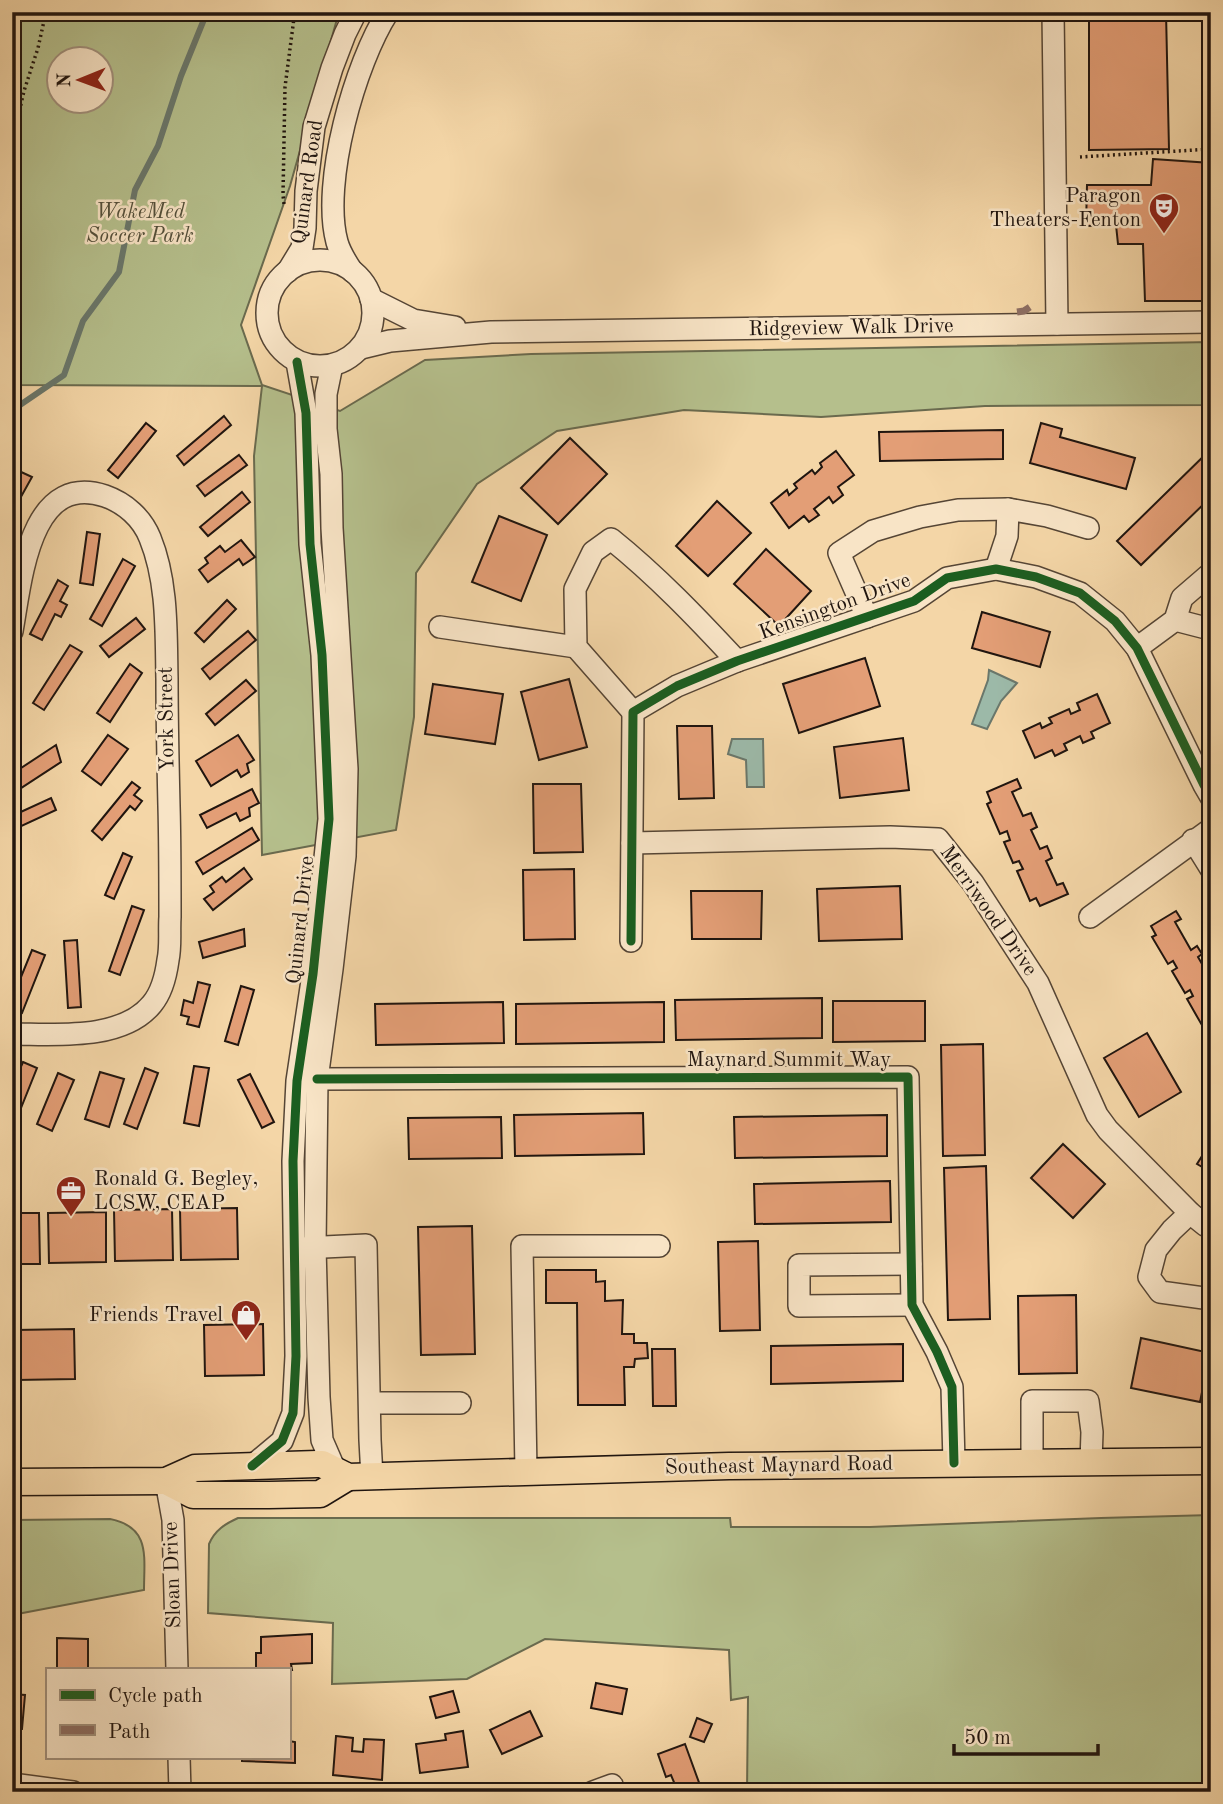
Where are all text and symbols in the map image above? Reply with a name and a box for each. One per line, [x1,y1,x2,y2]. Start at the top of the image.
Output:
north arrow [46,46,116,116]
text: N [56,72,75,88]
street label: Quinard Road [289,118,327,246]
place label: Paragon Theaters-Fenton [989,186,1141,231]
theatre icon: Paragon Theaters-Fenton [1147,191,1181,235]
park label: WakeMed Soccer Park [86,202,194,247]
street label: Ridgeview Walk Drive [748,316,954,340]
street label: Kensington Drive [756,570,914,644]
street label: York Street [156,666,178,772]
street label: Merriwood Drive [935,842,1041,980]
street label: Quinard Drive [284,855,318,985]
street label: Maynard Summit Way [687,1050,891,1071]
place label: Ronald G. Begley, LCSW, CEAP [94,1169,258,1214]
office icon: Ronald G. Begley, LCSW, CEAP [54,1174,88,1218]
shop icon: Friends Travel [229,1298,263,1342]
place label: Friends Travel [89,1305,223,1326]
street label: Southeast Maynard Road [665,1454,893,1478]
street label: Sloan Drive [161,1521,185,1629]
legend [46,1668,290,1758]
text: Cycle path [108,1686,203,1707]
scale bar [954,1713,1097,1757]
text: Path [108,1722,151,1743]
text: 50 m [964,1728,1011,1749]

